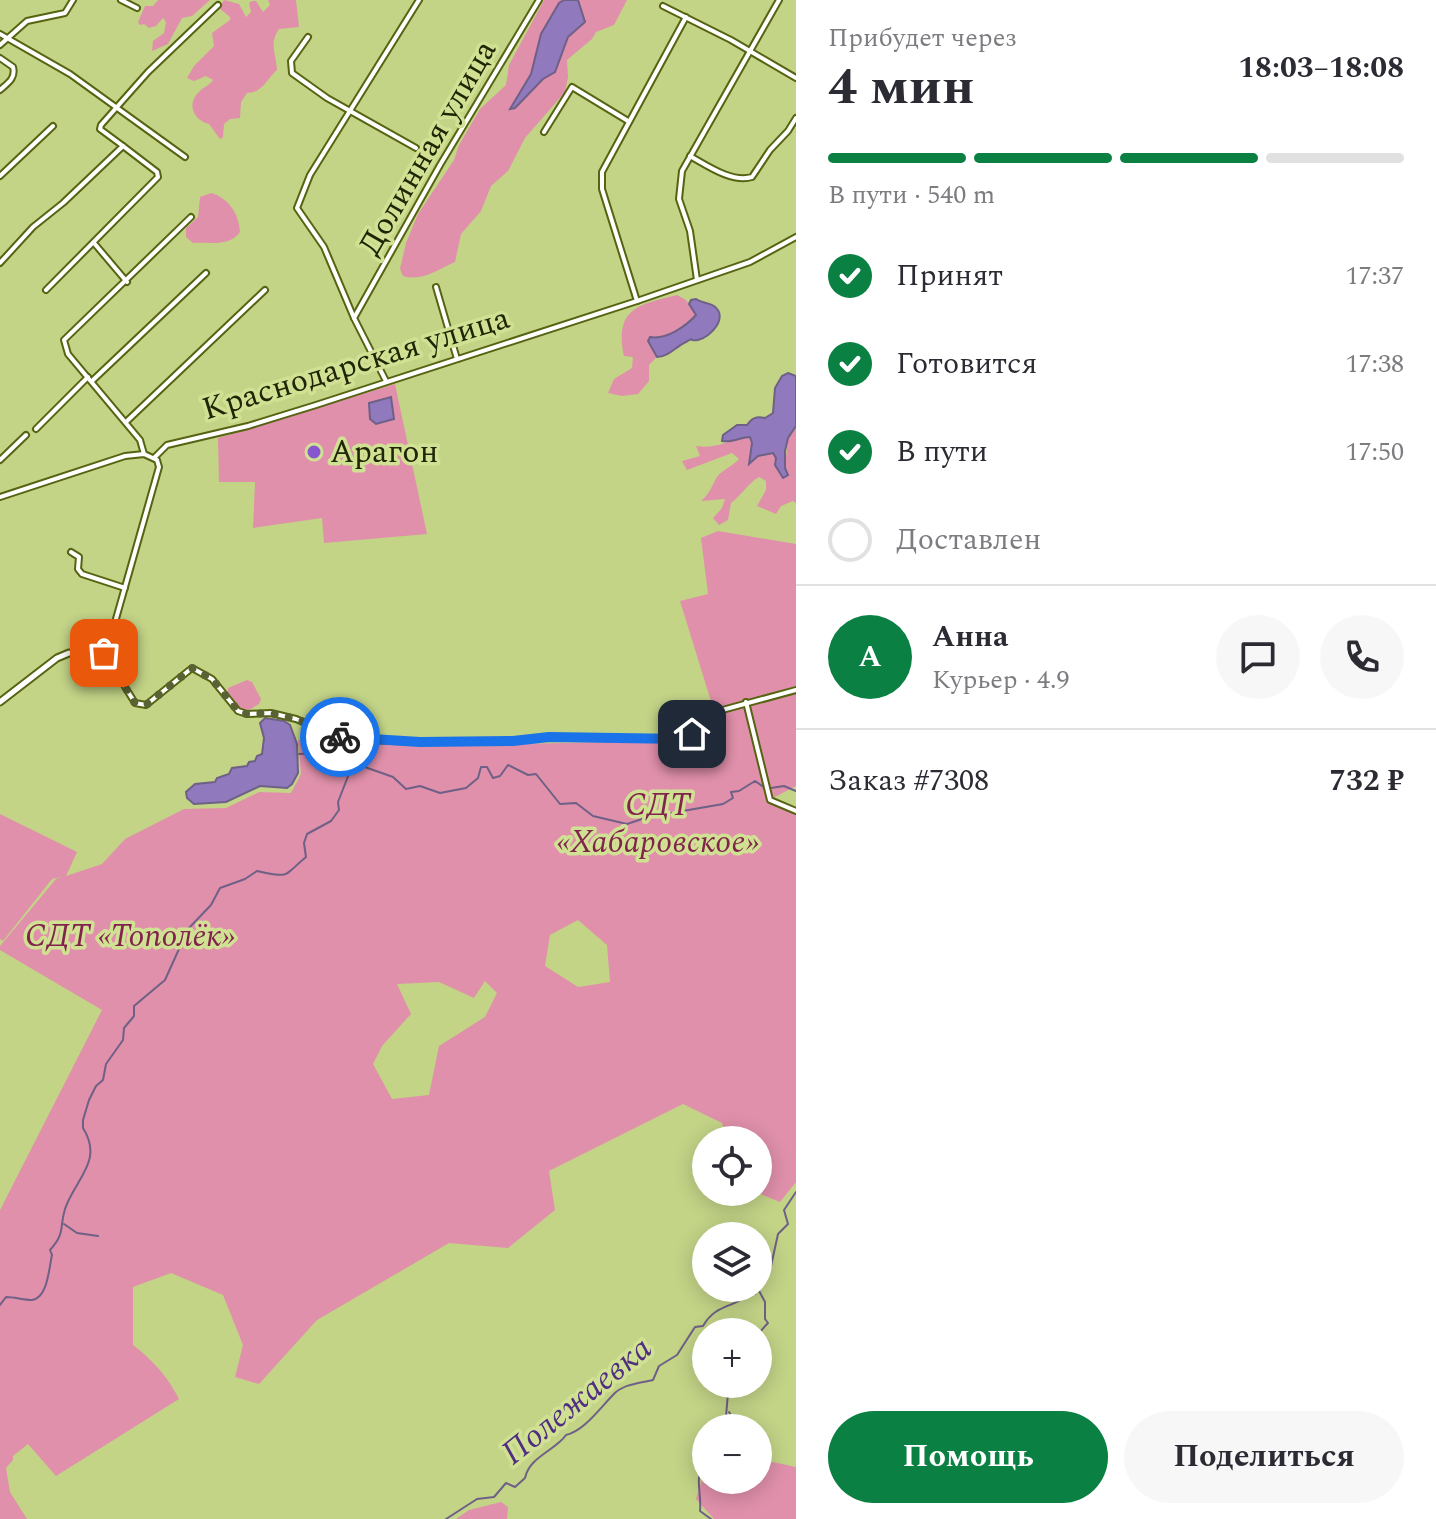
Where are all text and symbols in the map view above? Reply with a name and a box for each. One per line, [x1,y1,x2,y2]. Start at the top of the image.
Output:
text: Прибудет через [828,18,1017,58]
street label: Долинная улица [346,31,510,265]
text: 18:03–18:08 [1238,45,1404,91]
text: 4 мин [828,48,975,127]
text: В пути · 540 m [828,175,995,215]
text: Принят [896,253,1003,299]
icon: check [828,254,872,298]
text: 17:37 [1345,256,1404,296]
street label: Краснодарская улица [196,294,516,434]
text: Готовится [896,341,1037,387]
icon: check [828,342,872,386]
text: 17:38 [1345,344,1404,384]
place label: Арагон [330,428,438,477]
text: В пути [896,429,988,475]
icon: check [828,430,872,474]
text: 17:50 [1345,432,1404,472]
marker: Арагон [305,443,323,461]
text: Доставлен [896,517,1041,563]
text: Анна [932,614,1008,660]
button: chat [1216,615,1300,699]
button: phone [1320,615,1404,699]
pin [70,619,138,687]
icon: bag [82,631,126,675]
text: А [858,634,882,680]
text: Курьер · 4.9 [932,660,1069,700]
courier [300,697,380,777]
pin [658,700,726,768]
icon: home [670,712,714,756]
icon: bike [318,715,362,759]
text: Заказ #7308 [828,758,989,804]
text: 732 ₽ [1329,758,1404,804]
park label: СДТ «Хабаровское» [557,781,759,867]
park label: СДТ «Тополёк» [25,912,235,961]
map controls [692,1126,772,1494]
button: locate [692,1126,772,1206]
button: layers [692,1222,772,1302]
button: + [692,1318,772,1398]
water label: Полежаевка [490,1324,664,1478]
button: Помощь [828,1411,1108,1503]
button: Поделиться [1124,1411,1404,1503]
button: − [692,1414,772,1494]

